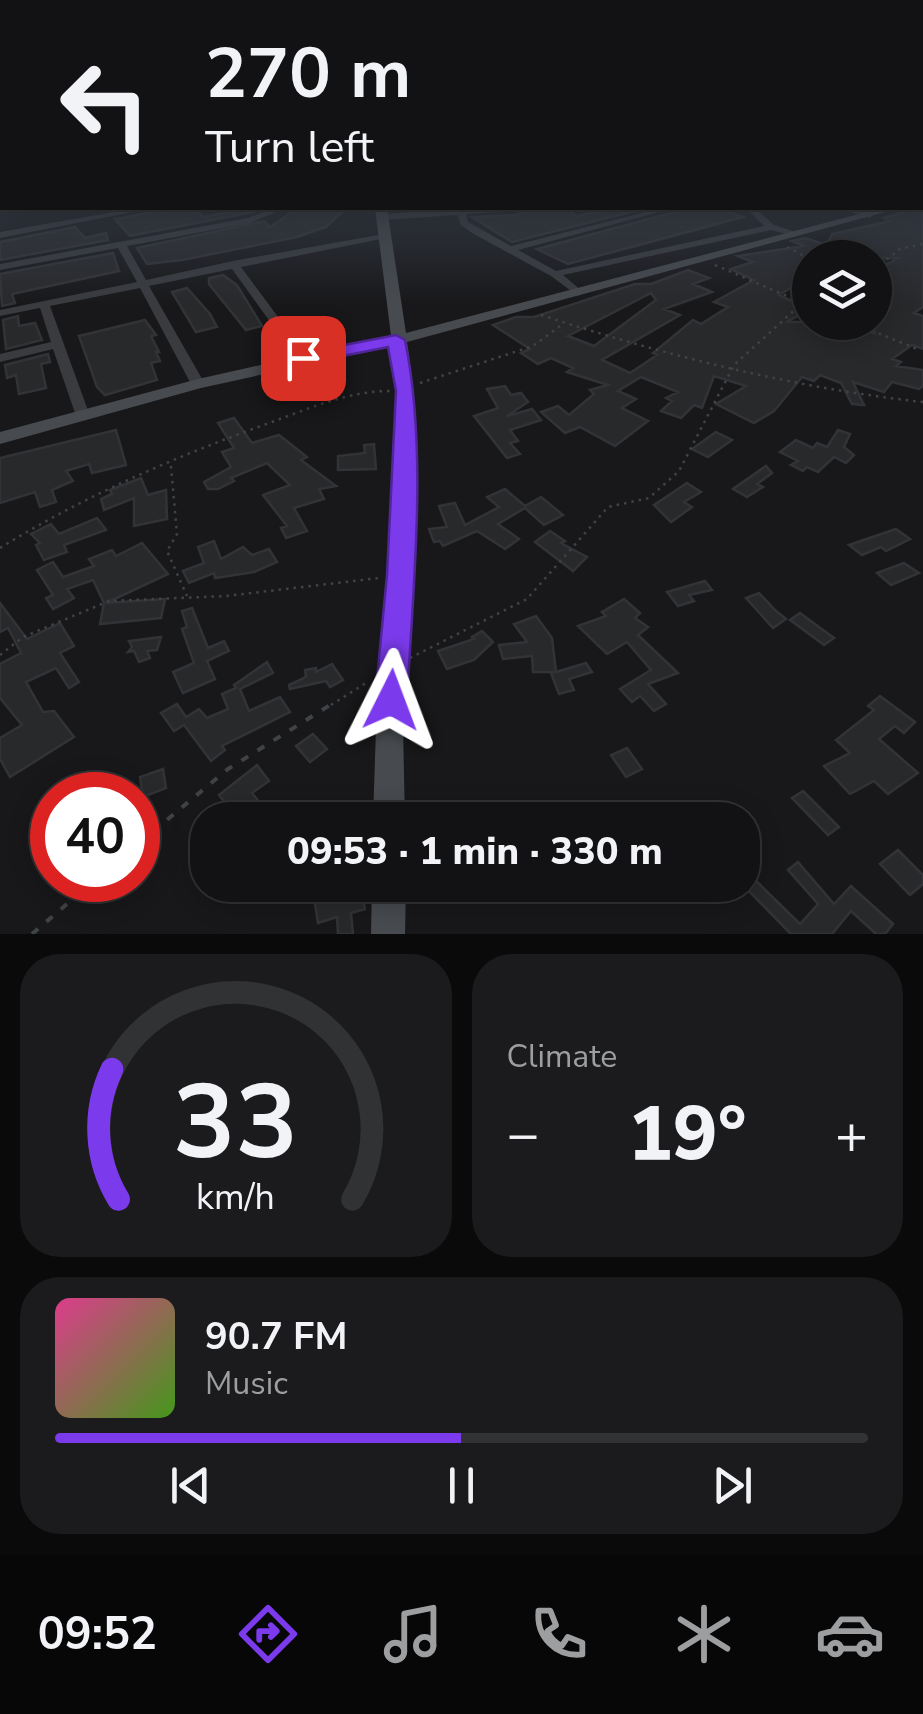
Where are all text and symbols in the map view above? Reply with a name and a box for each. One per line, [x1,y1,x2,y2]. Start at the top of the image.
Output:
text: 270 m [205,26,411,122]
icon: left [40,40,170,170]
text: Turn left [205,117,374,178]
map controls [792,240,892,340]
button: layers [792,240,892,340]
pin [261,316,346,401]
icon: arrive [276,331,331,386]
position arrow [339,648,443,752]
speed limit sign: 40 [30,772,160,902]
text: 09:53 · 1 min · 330 m [287,826,663,877]
text: Climate [507,1035,617,1078]
text: 33 [173,1052,298,1194]
text: 19° [628,1083,747,1185]
text: − [507,1097,540,1172]
text: + [835,1097,868,1172]
text: km/h [196,1173,275,1222]
text: 90.7 FM [205,1311,347,1362]
text: Music [205,1362,288,1405]
icon: previous [163,1458,218,1513]
icon: pause [434,1458,489,1513]
icon: next [705,1458,760,1513]
icon: directions [233,1599,303,1669]
icon: music [378,1599,448,1669]
icon: phone [524,1599,594,1669]
icon: climate [669,1599,739,1669]
icon: car [815,1599,885,1669]
text: 09:52 [38,1604,157,1665]

